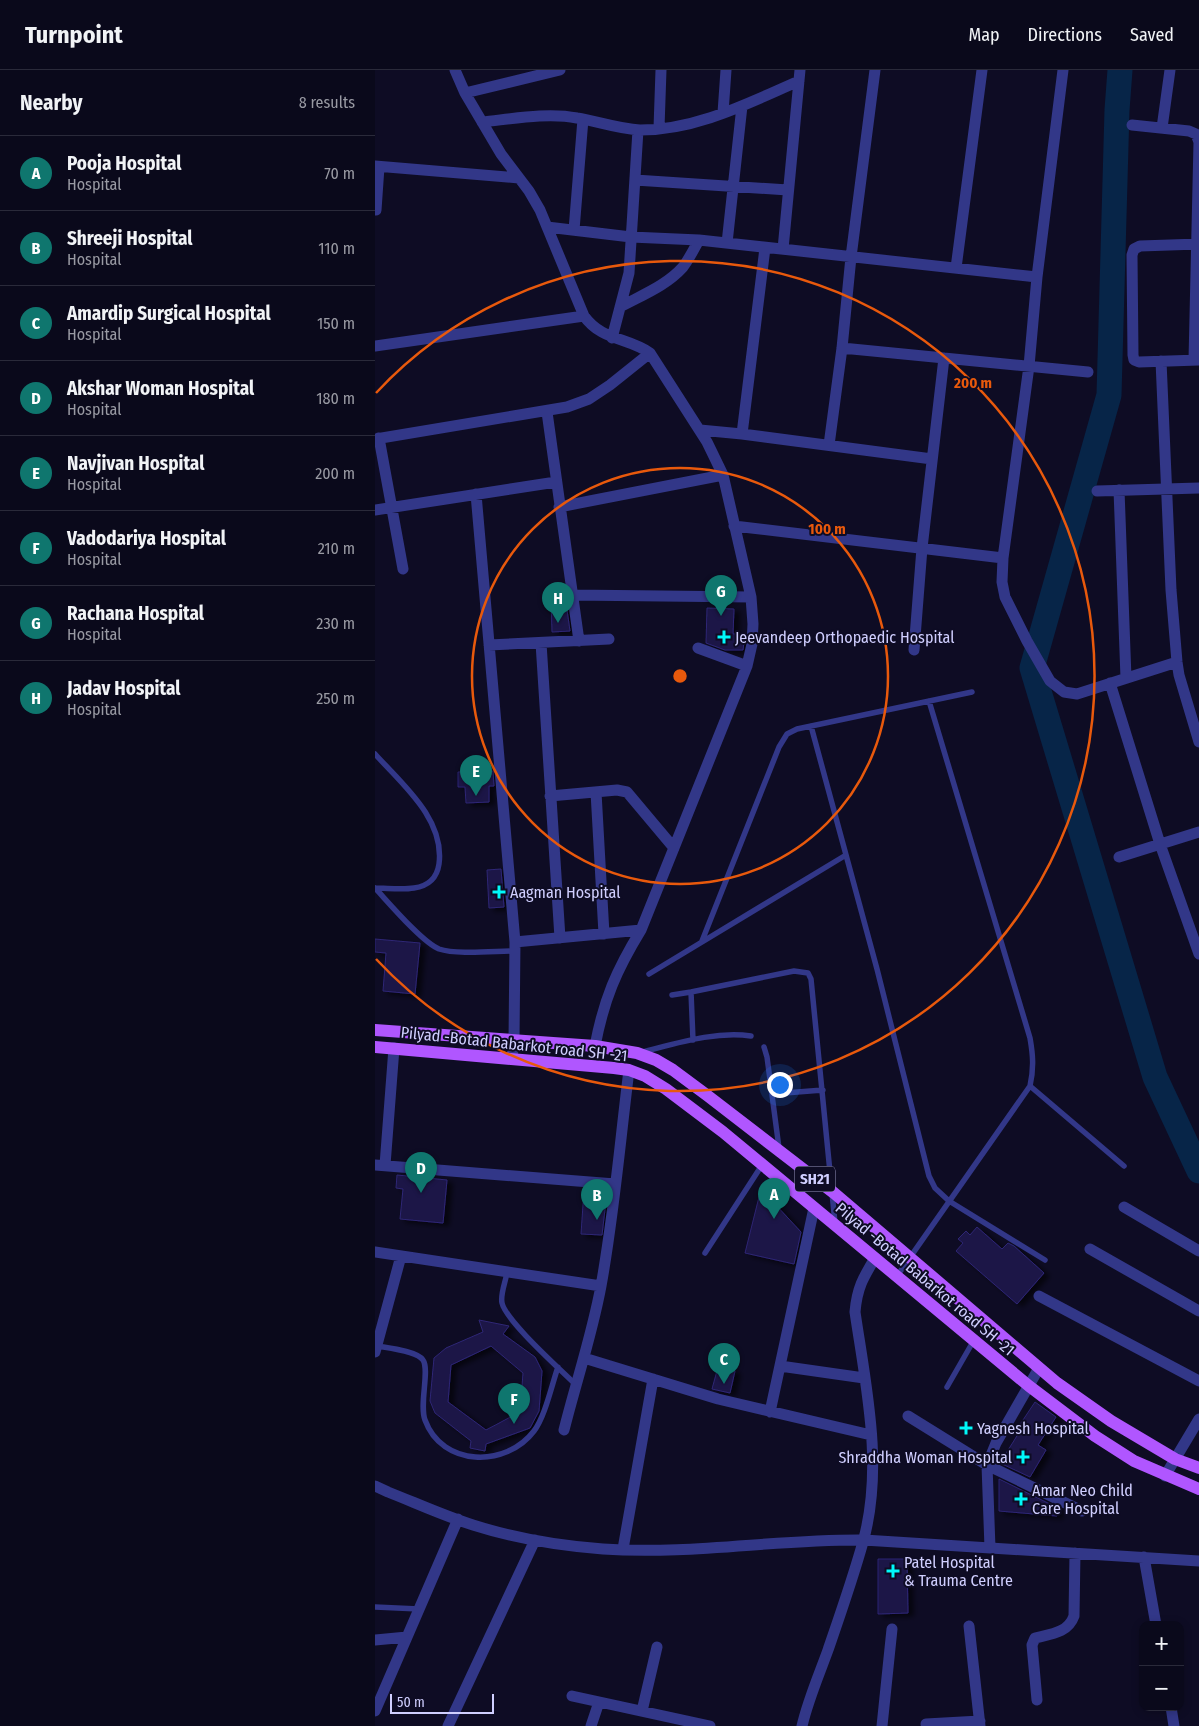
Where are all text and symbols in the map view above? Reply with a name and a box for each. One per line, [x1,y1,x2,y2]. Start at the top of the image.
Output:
text: Turnpoint [25,21,123,49]
text: Map [968,24,1000,46]
text: Directions [1028,24,1102,46]
text: Saved [1130,24,1174,46]
text: Nearby [20,90,82,116]
text: 8 results [299,93,355,112]
text: Pooja Hospital [67,152,181,175]
text: A [32,164,40,183]
text: 70 m [324,164,355,183]
text: Hospital [67,175,122,194]
text: Shreeji Hospital [67,227,192,250]
text: B [32,239,40,258]
text: 110 m [318,239,355,258]
text: Hospital [67,250,122,269]
text: Amardip Surgical Hospital [67,302,271,325]
text: C [32,314,40,333]
text: 150 m [317,314,355,333]
text: Hospital [67,325,122,344]
text: 200 m [953,374,992,392]
text: Akshar Woman Hospital [67,377,254,400]
text: D [31,389,41,408]
text: 180 m [316,389,355,408]
text: Hospital [67,400,122,419]
text: Navjivan Hospital [67,452,204,475]
text: E [32,464,40,483]
text: 200 m [315,464,355,483]
text: Hospital [67,475,122,494]
text: 100 m [808,520,846,538]
text: Vadodariya Hospital [67,527,226,550]
text: F [32,539,40,558]
text: 210 m [318,539,355,558]
text: Hospital [67,550,122,569]
pin: G [705,575,737,616]
pin: H [542,582,574,623]
text: Rachana Hospital [67,602,204,625]
text: G [31,614,41,633]
text: 230 m [316,614,355,633]
text: Hospital [67,625,122,644]
place label: Jeevandeep Orthopaedic Hospital [735,628,955,647]
marker: Jeevandeep Orthopaedic Hospital [717,630,731,644]
centre of rings [671,667,689,685]
text: Jadav Hospital [67,677,180,700]
text: H [31,689,41,708]
text: 250 m [316,689,355,708]
text: Hospital [67,700,122,719]
pin: E [460,755,492,796]
place label: Aagman Hospital [510,883,620,902]
marker: Aagman Hospital [492,885,506,899]
street label: Pilyad -Botad Babarkot road SH -21 [400,1023,628,1065]
your location [767,1072,793,1098]
pin: D [405,1152,437,1193]
road number: SH21 [795,1166,835,1192]
pin: A [758,1178,790,1219]
pin: B [581,1179,613,1220]
street label: Pilyad -Botad Babarkot road SH -21 [832,1198,1018,1360]
pin: C [708,1343,740,1384]
pin: F [498,1383,530,1424]
place label: Yagnesh Hospital [977,1419,1089,1438]
marker: Yagnesh Hospital [959,1421,973,1435]
place label: Shraddha Woman Hospital [838,1448,1012,1467]
marker: Shraddha Woman Hospital [1016,1450,1030,1464]
place label: Amar Neo Child Care Hospital [1032,1481,1133,1518]
marker: Amar Neo Child Care Hospital [1014,1492,1028,1506]
place label: Patel Hospital & Trauma Centre [904,1553,1013,1590]
marker: Patel Hospital & Trauma Centre [886,1564,900,1578]
map controls [1139,1621,1184,1711]
button: + [1139,1621,1184,1666]
button: − [1139,1666,1184,1711]
scale bar [390,1691,494,1714]
text: 50 m [397,1694,425,1711]

